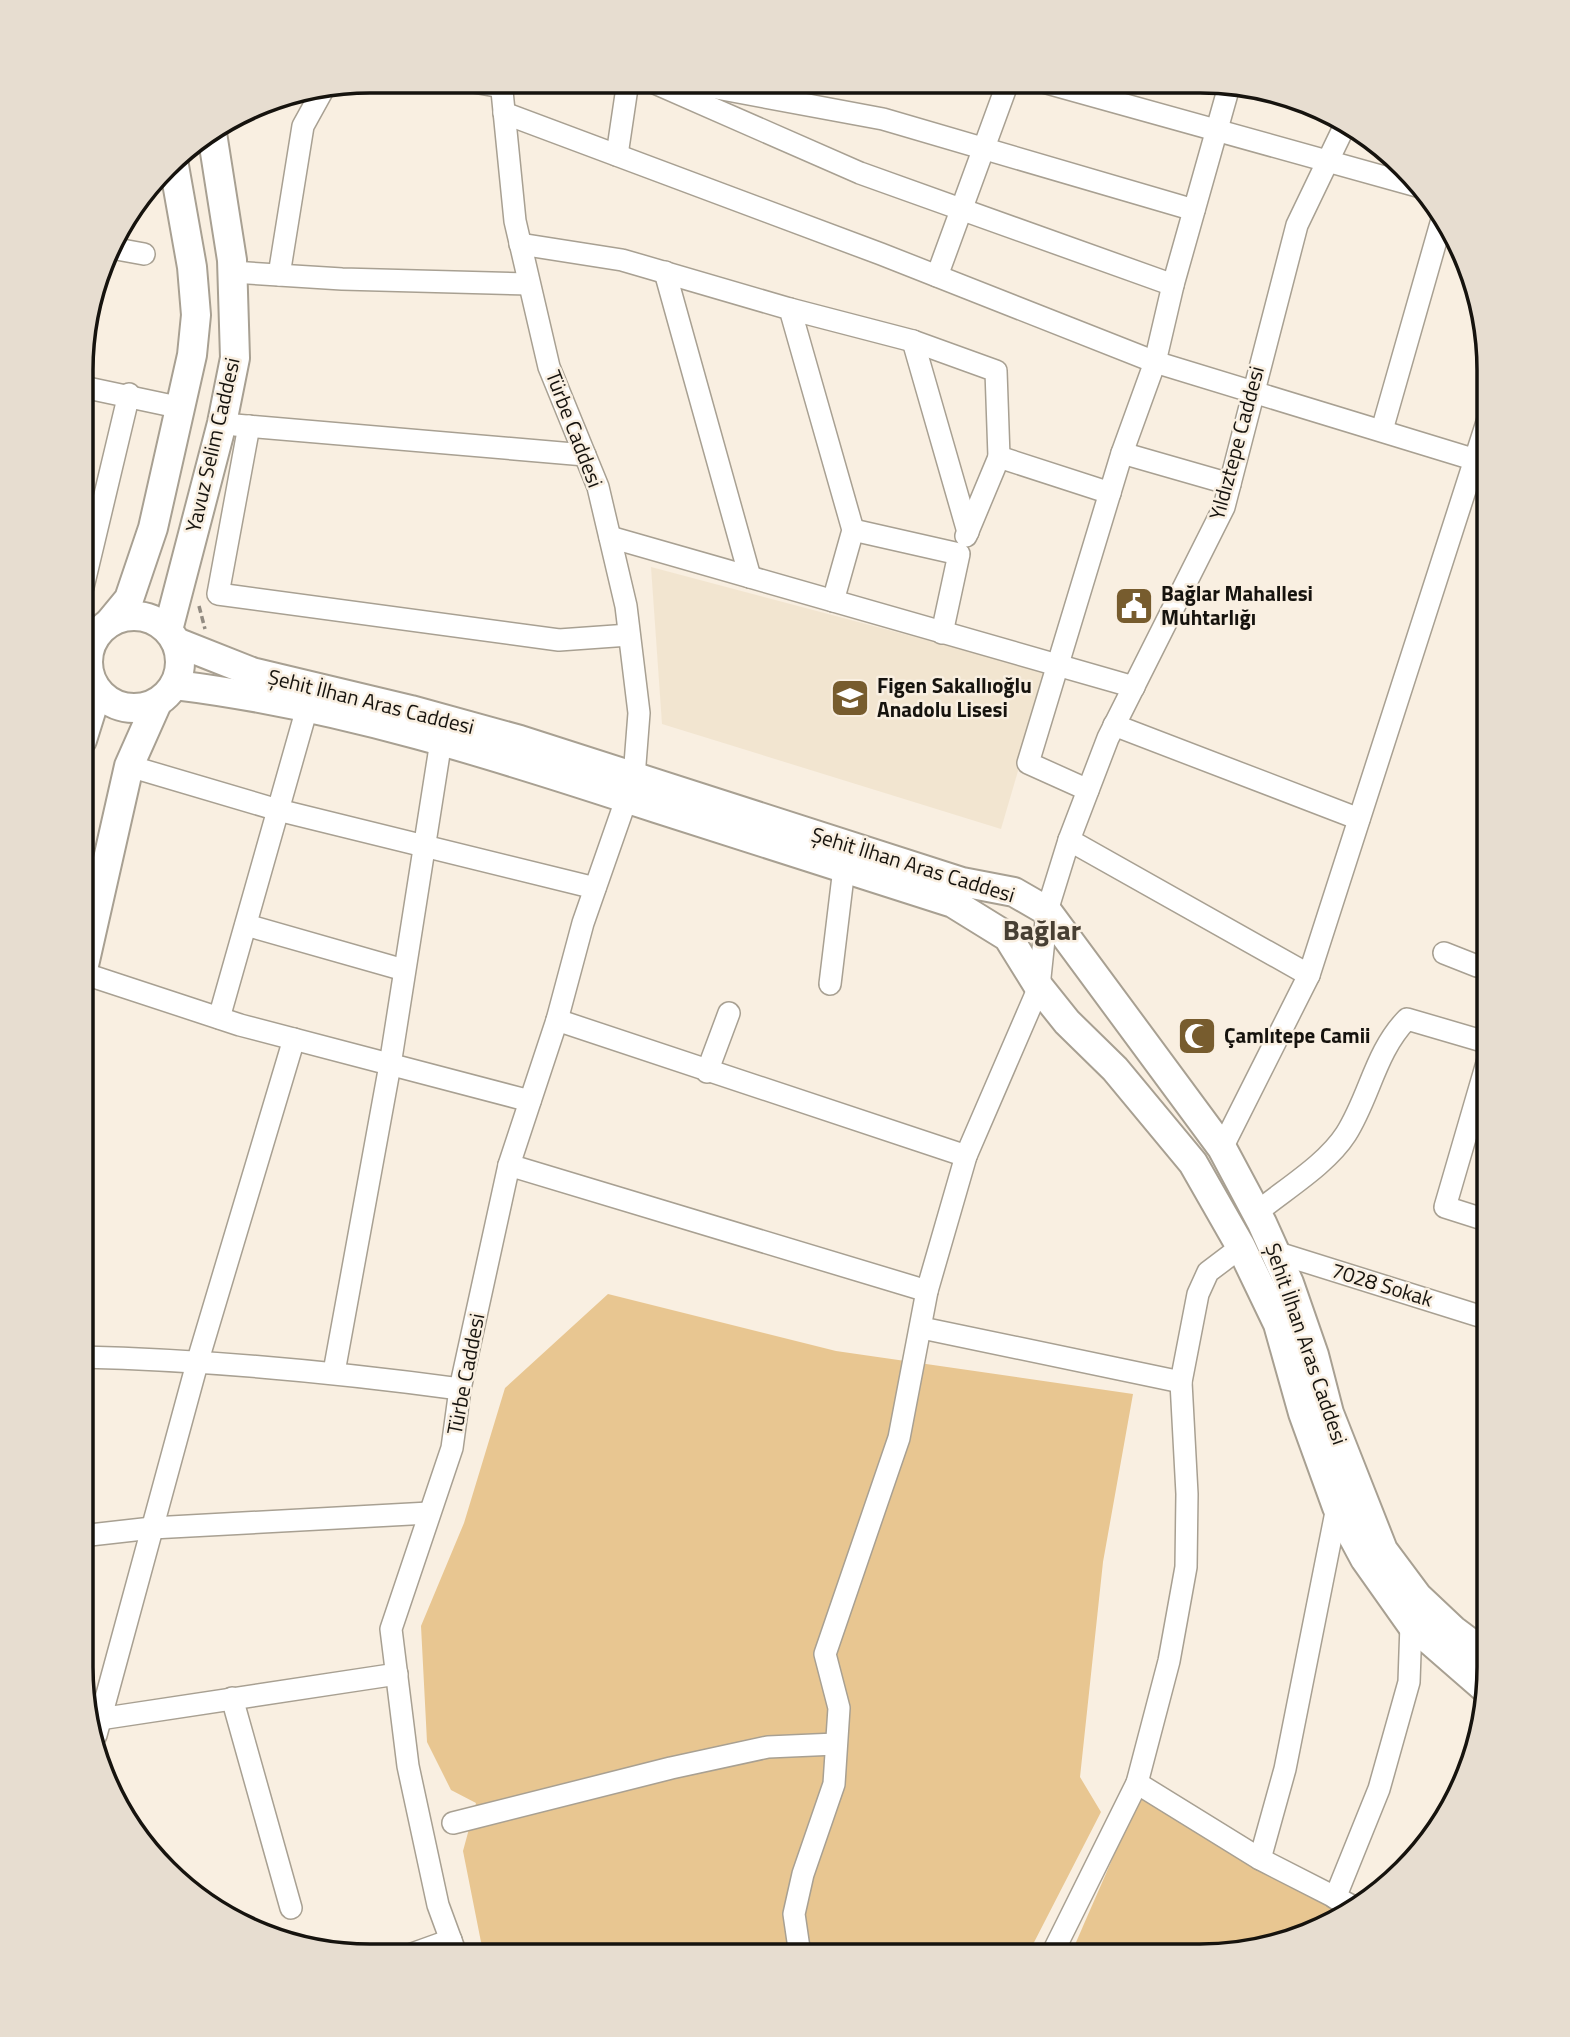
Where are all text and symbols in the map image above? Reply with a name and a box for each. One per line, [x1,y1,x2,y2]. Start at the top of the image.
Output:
street label: Yavuz Selim Caddesi [176,354,248,535]
street label: Yıldıztepe Caddesi [1200,362,1272,523]
street label: Türbe Caddesi [538,365,612,492]
place label: Bağlar Mahallesi Muhtarlığı [1161,577,1313,633]
public building icon: Bağlar Mahallesi Muhtarlığı [1113,585,1155,627]
street label: Şehit İlhan Aras Caddesi [265,660,478,742]
place label: Figen Sakallıoğlu Anadolu Lisesi [877,669,1032,725]
school or university icon: Figen Sakallıoğlu Anadolu Lisesi [829,677,871,719]
street label: Şehit İlhan Aras Caddesi [808,818,1019,910]
district label: Bağlar [1003,908,1081,951]
mosque icon: Çamlıtepe Camii [1176,1015,1218,1057]
place label: Çamlıtepe Camii [1224,1019,1371,1051]
street label: Şehit İlhan Aras Caddesi [1257,1239,1356,1449]
street label: 7028 Sokak [1328,1253,1437,1315]
street label: Türbe Caddesi [438,1310,492,1437]

